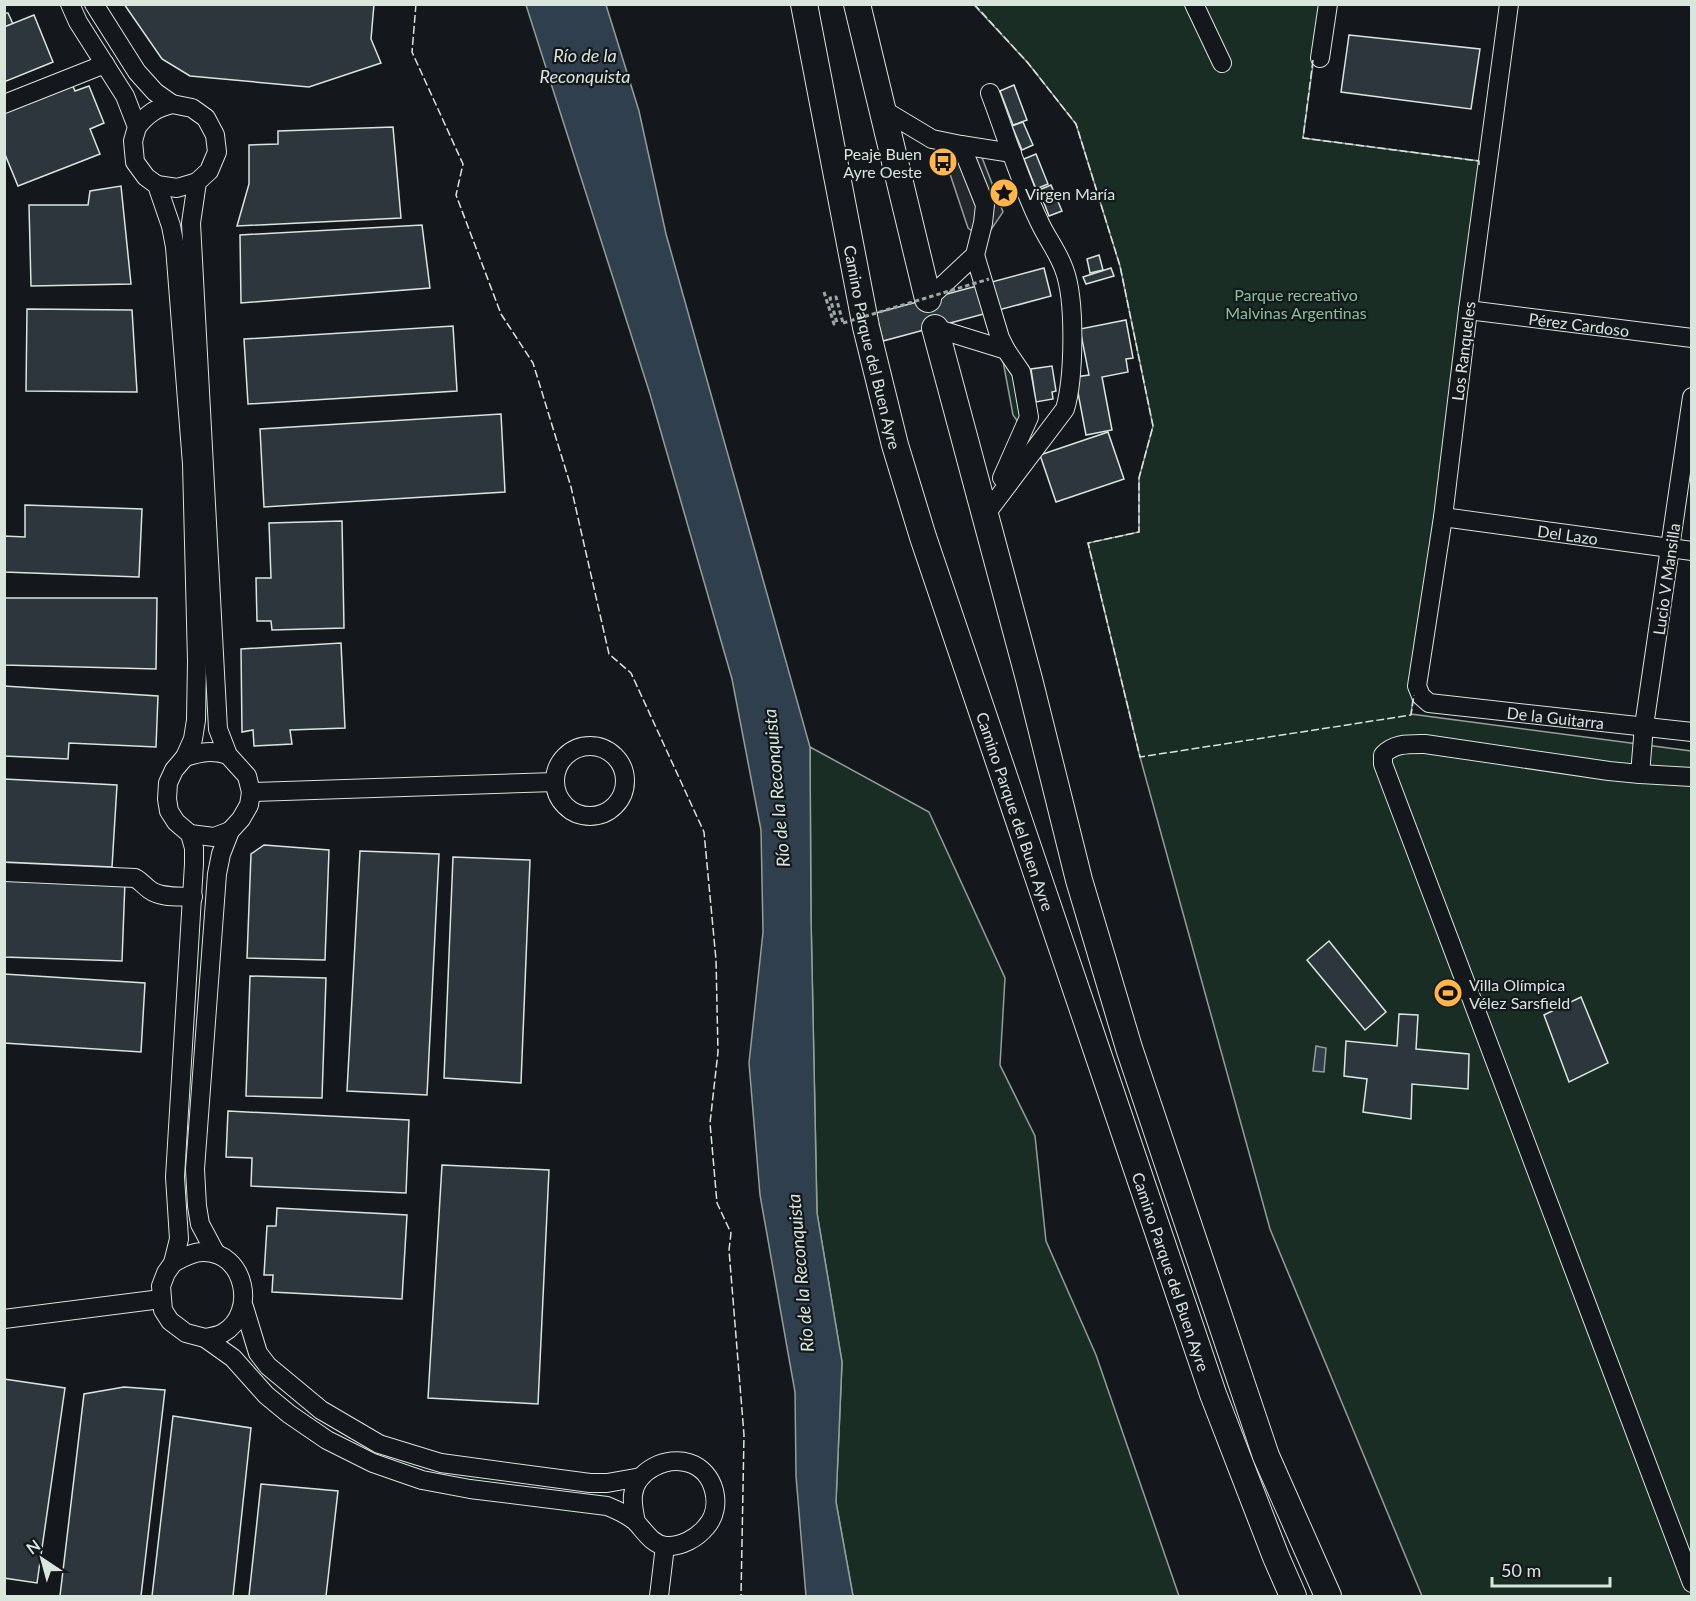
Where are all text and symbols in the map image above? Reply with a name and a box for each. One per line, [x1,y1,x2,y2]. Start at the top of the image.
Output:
water label: Río de la Reconquista [540,44,630,87]
place label: Peaje Buen Ayre Oeste [843,144,922,181]
bus stop icon: Peaje Buen Ayre Oeste [927,146,959,178]
place icon: Virgen María [988,177,1020,209]
place label: Virgen María [1025,184,1115,203]
street label: Camino Parque del Buen Ayre [841,243,905,451]
park label: Parque recreativo Malvinas Argentinas [1225,285,1367,322]
street label: Los Ranqueles [1447,300,1479,402]
street label: Pérez Cardoso [1528,308,1631,340]
street label: Del Lazo [1536,521,1599,548]
street label: Lucio V Mansilla [1649,522,1683,636]
street label: De la Guitarra [1506,702,1605,732]
water label: Río de la Reconquista [758,708,794,868]
street label: Camino Parque del Buen Ayre [973,709,1058,913]
place label: Villa Olímpica Vélez Sarsfield [1469,975,1570,1012]
sports icon: Villa Olímpica Vélez Sarsfield [1432,977,1464,1009]
street label: Camino Parque del Buen Ayre [1129,1170,1214,1373]
water label: Río de la Reconquista [782,1193,818,1353]
north arrow [12,1529,72,1589]
text: N [22,1535,43,1558]
scale bar [1492,1550,1610,1588]
text: 50 m [1501,1559,1541,1581]

